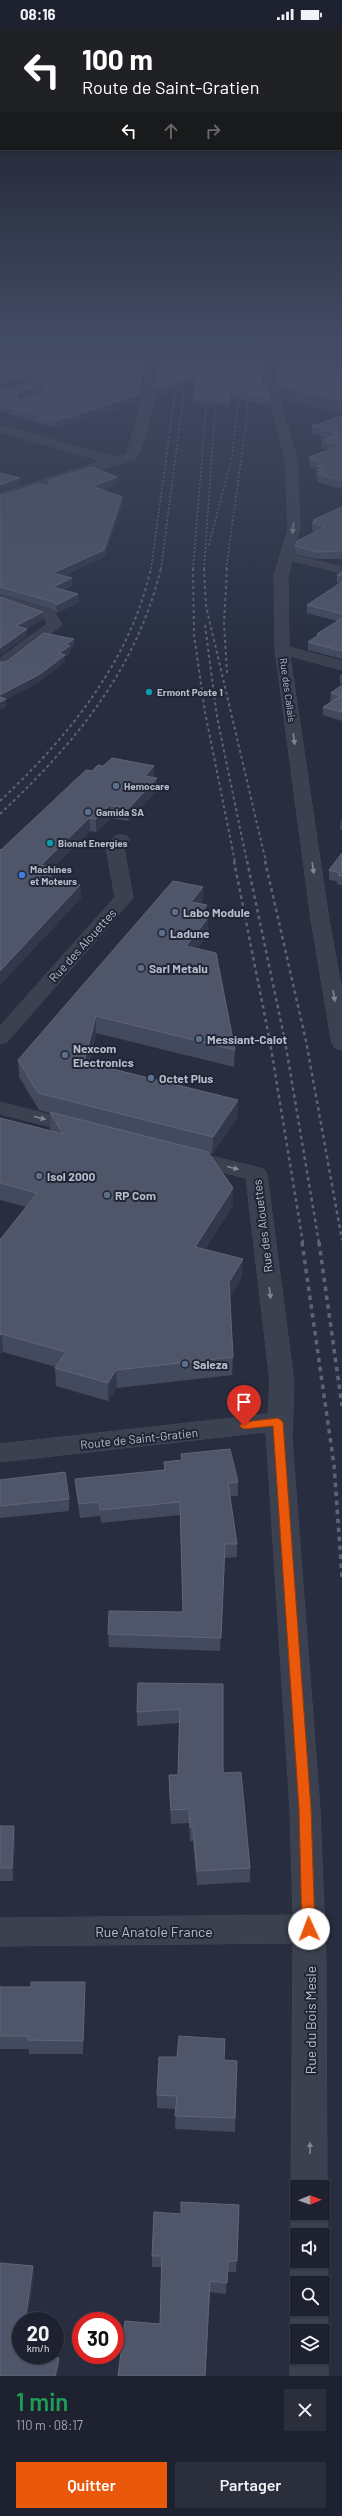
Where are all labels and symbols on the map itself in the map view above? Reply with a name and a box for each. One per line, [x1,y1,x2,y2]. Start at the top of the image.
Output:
one-way arrow [290,522,296,534]
street label: Rue des Callais [278,657,298,723]
place label: Ermont Poste 1 [157,686,223,698]
marker: Ermont Poste 1 [144,687,154,697]
one-way arrow [291,733,297,745]
place label: Hemocare [124,780,170,792]
marker: Hemocare [111,781,121,791]
place label: Gamida SA [96,806,144,818]
marker: Gamida SA [83,807,93,817]
place label: Bionat Energies [58,837,128,849]
marker: Bionat Energies [45,838,55,848]
one-way arrow [310,862,316,874]
place label: Machines et Moteurs [30,863,77,887]
marker: Machines et Moteurs [17,870,27,880]
street label: Rue des Alouettes [46,905,119,984]
place label: Labo Module [183,905,251,919]
marker: Labo Module [170,907,180,917]
place label: Ladune [170,926,210,940]
marker: Ladune [157,928,167,938]
place label: Sarl Metalu [149,961,208,975]
marker: Sarl Metalu [136,963,146,973]
one-way arrow [331,990,337,1002]
place label: Messiant-Calot [207,1032,287,1046]
marker: Messiant-Calot [194,1034,204,1044]
place label: Nexcom Electronics [73,1041,134,1069]
marker: Nexcom Electronics [60,1050,70,1060]
place label: Octet Plus [159,1071,213,1085]
marker: Octet Plus [146,1073,156,1083]
one-way arrow [34,1115,46,1121]
one-way arrow [228,1165,240,1171]
place label: Isol 2000 [47,1169,96,1183]
marker: Isol 2000 [34,1171,44,1181]
street label: Rue des Alouettes [249,1179,275,1273]
place label: RP Com [115,1188,156,1202]
marker: RP Com [102,1190,112,1200]
one-way arrow [267,1287,273,1299]
place label: Saleza [193,1357,228,1371]
marker: Saleza [180,1359,190,1369]
pin [227,1385,261,1426]
street label: Route de Saint-Gratien [79,1425,199,1451]
position arrow [288,1908,330,1950]
street label: Rue Anatole France [95,1923,213,1940]
street label: Rue du Bois Mesle [302,1966,319,2074]
one-way arrow [307,2141,313,2154]
north arrow [290,2180,330,2220]
speed limit sign: 30 [72,2312,124,2364]

